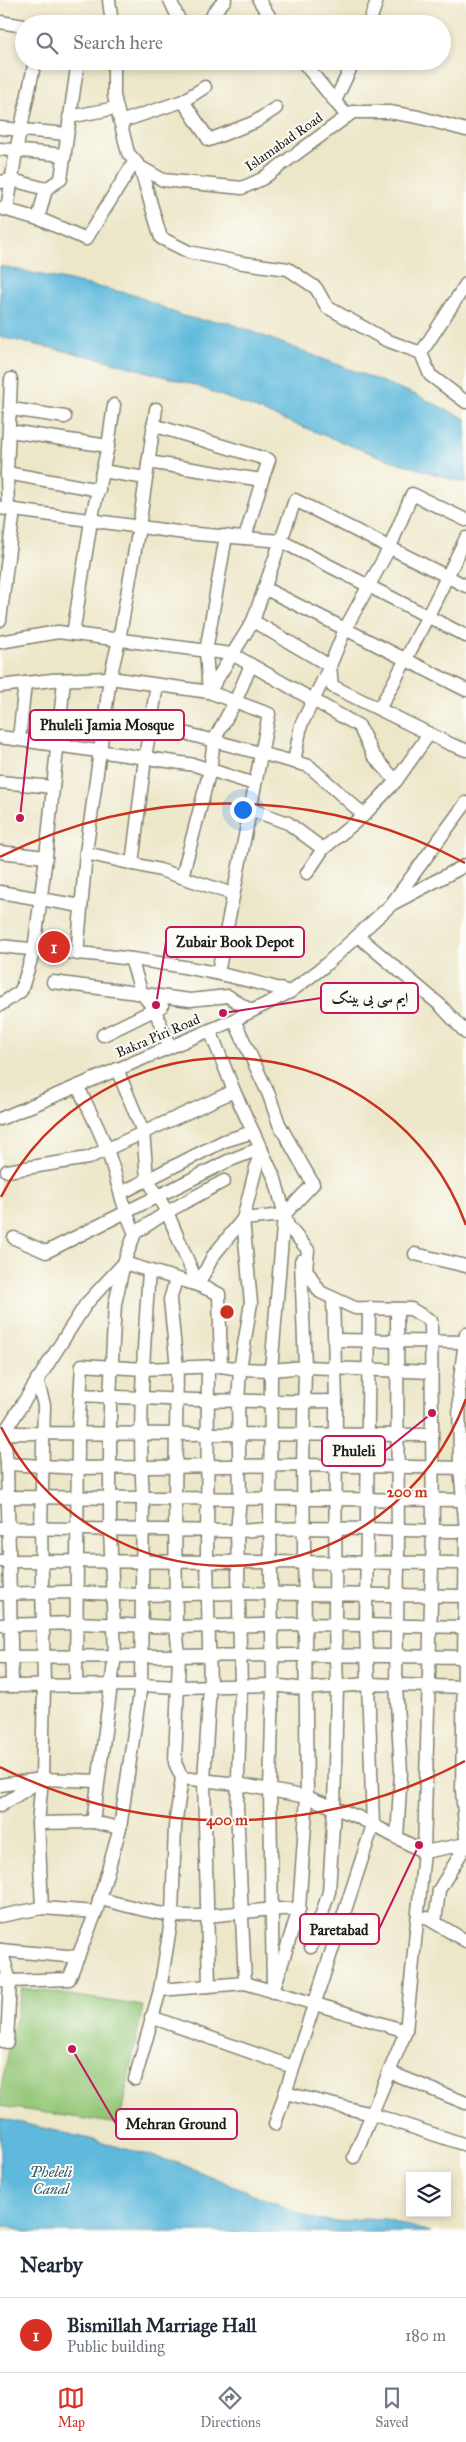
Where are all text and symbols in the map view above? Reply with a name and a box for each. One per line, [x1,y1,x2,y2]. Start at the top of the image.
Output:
search box [15,15,451,70]
icon: search [33,29,61,57]
text: Search here [73,31,163,54]
street label: Islamabad Road [242,109,326,175]
callout: Phuleli Jamia Mosque [30,710,184,740]
text: Phuleli Jamia Mosque [40,716,175,735]
your location [230,797,256,823]
callout: Zubair Book Depot [166,927,304,957]
pin: 1 [38,928,70,966]
text: Zubair Book Depot [176,933,295,952]
callout: ایم سی بی بینک [321,983,418,1013]
text: ایم سی بی بینک [332,989,408,1011]
street label: Bakra Piri Road [113,1011,203,1061]
centre of rings [218,1303,236,1321]
callout: Phuleli [322,1436,385,1466]
text: Phuleli [332,1442,377,1460]
text: 200 m [387,1483,428,1501]
text: 400 m [206,1811,248,1830]
callout: Paretabad [300,1914,379,1944]
text: Paretabad [309,1921,369,1939]
callout: Mehran Ground [116,2109,237,2139]
text: Mehran Ground [126,2115,227,2133]
water label: Pheleli Canal [30,2163,73,2198]
map controls [406,2172,451,2217]
button: layers [406,2172,451,2217]
text: Nearby [20,2252,83,2278]
text: Bismillah Marriage Hall [67,2314,257,2337]
text: 1 [33,2326,39,2345]
text: 180 m [405,2326,446,2345]
text: Public building [67,2337,165,2356]
tab: Map [57,2384,85,2431]
tab: Directions [200,2384,261,2431]
tab: Saved [375,2384,409,2431]

